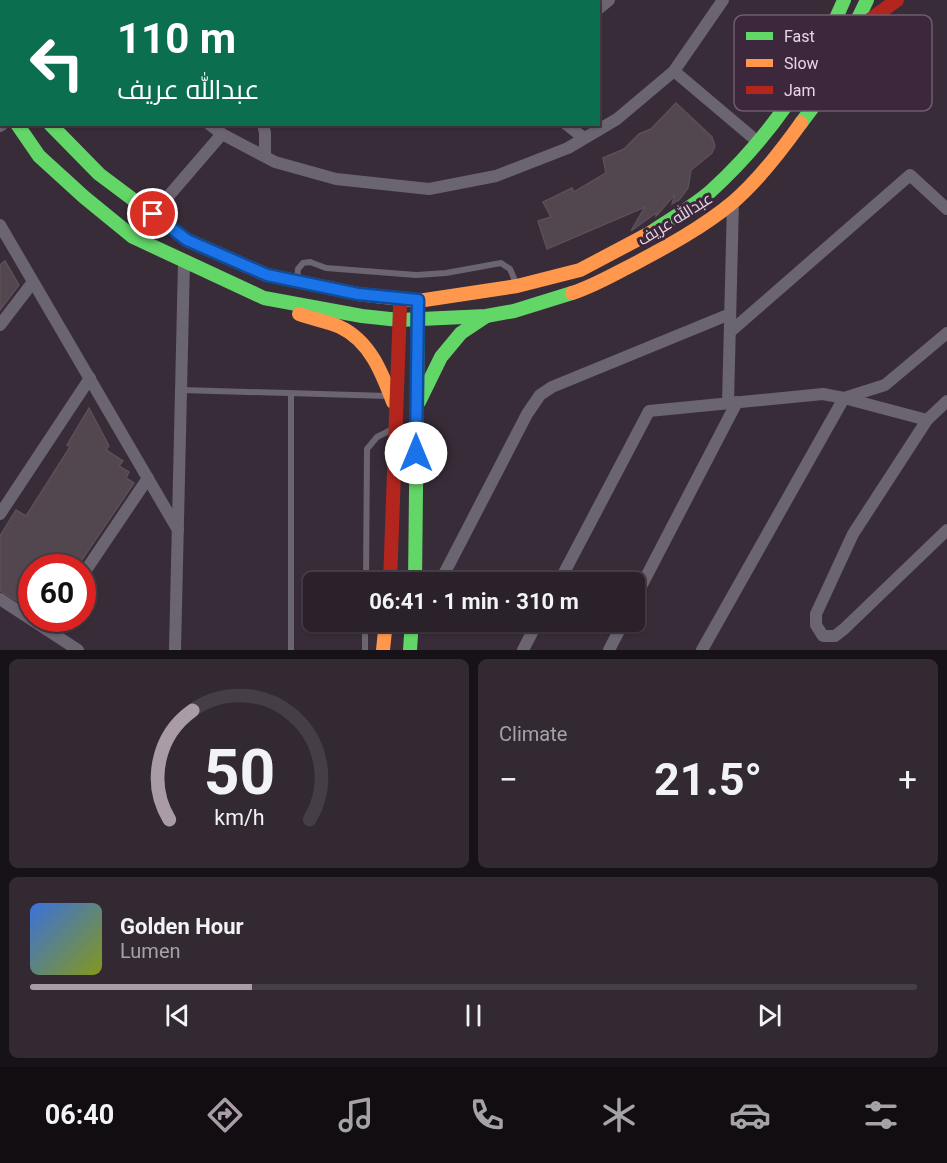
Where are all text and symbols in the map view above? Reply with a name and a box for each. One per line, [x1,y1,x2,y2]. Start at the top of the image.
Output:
text: 110 m [117,14,236,63]
legend [734,15,932,111]
icon: left [18,24,96,102]
text: Fast [784,27,815,46]
text: Slow [784,54,819,73]
text: عبدالله عريف [117,74,260,106]
text: Jam [784,81,816,100]
pin [127,188,178,239]
street label: عبدالله عريف [634,188,716,249]
icon: arrive [136,197,169,230]
position arrow [384,421,448,485]
speed limit sign: 60 [18,554,96,632]
text: 06:41 · 1 min · 310 m [369,589,579,614]
text: Climate [499,722,567,746]
text: 50 [203,736,275,809]
text: 21.5° [654,753,762,806]
text: − [499,760,518,799]
text: + [898,760,917,799]
text: km/h [214,806,264,831]
text: Golden Hour [120,914,244,939]
text: Lumen [120,939,181,963]
icon: previous [161,999,194,1032]
icon: pause [457,999,490,1032]
icon: next [753,999,786,1032]
icon: directions [204,1094,246,1136]
icon: music [335,1094,377,1136]
icon: phone [466,1094,508,1136]
icon: climate [598,1094,640,1136]
icon: car [729,1094,771,1136]
icon: filters [860,1094,902,1136]
text: 06:40 [45,1099,114,1131]

